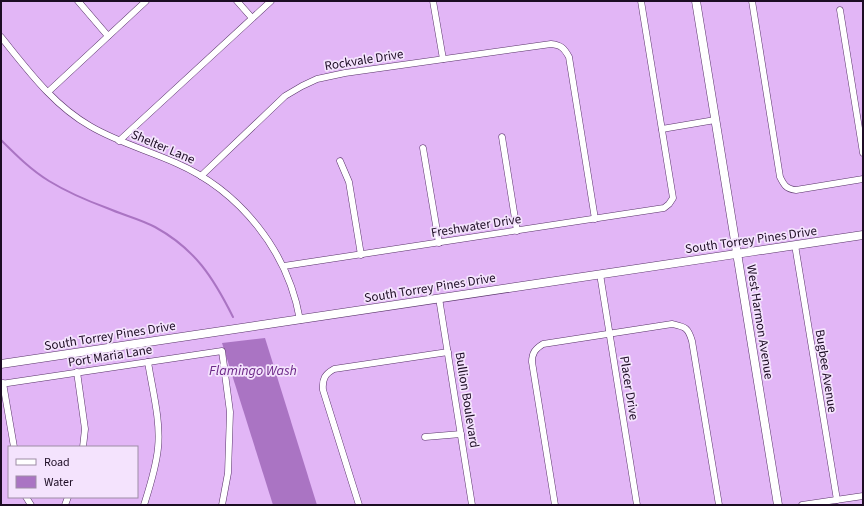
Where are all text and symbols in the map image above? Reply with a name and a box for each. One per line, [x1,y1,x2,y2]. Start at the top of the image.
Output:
street label: Rockvale Drive [323,45,405,75]
street label: Shelter Lane [128,125,198,169]
street label: Freshwater Drive [430,210,522,242]
street label: South Torrey Pines Drive [684,222,818,258]
street label: West Harmon Avenue [742,263,778,381]
street label: South Torrey Pines Drive [363,269,497,307]
street label: South Torrey Pines Drive [43,317,177,355]
street label: Bugbee Avenue [811,328,841,414]
street label: Port Maria Lane [67,340,153,372]
street label: Bullion Boulevard [451,351,483,449]
street label: Placer Drive [615,355,643,421]
water label: Flamingo Wash [209,361,297,381]
legend [8,446,138,498]
text: Road [44,454,70,471]
text: Water [44,474,74,491]

